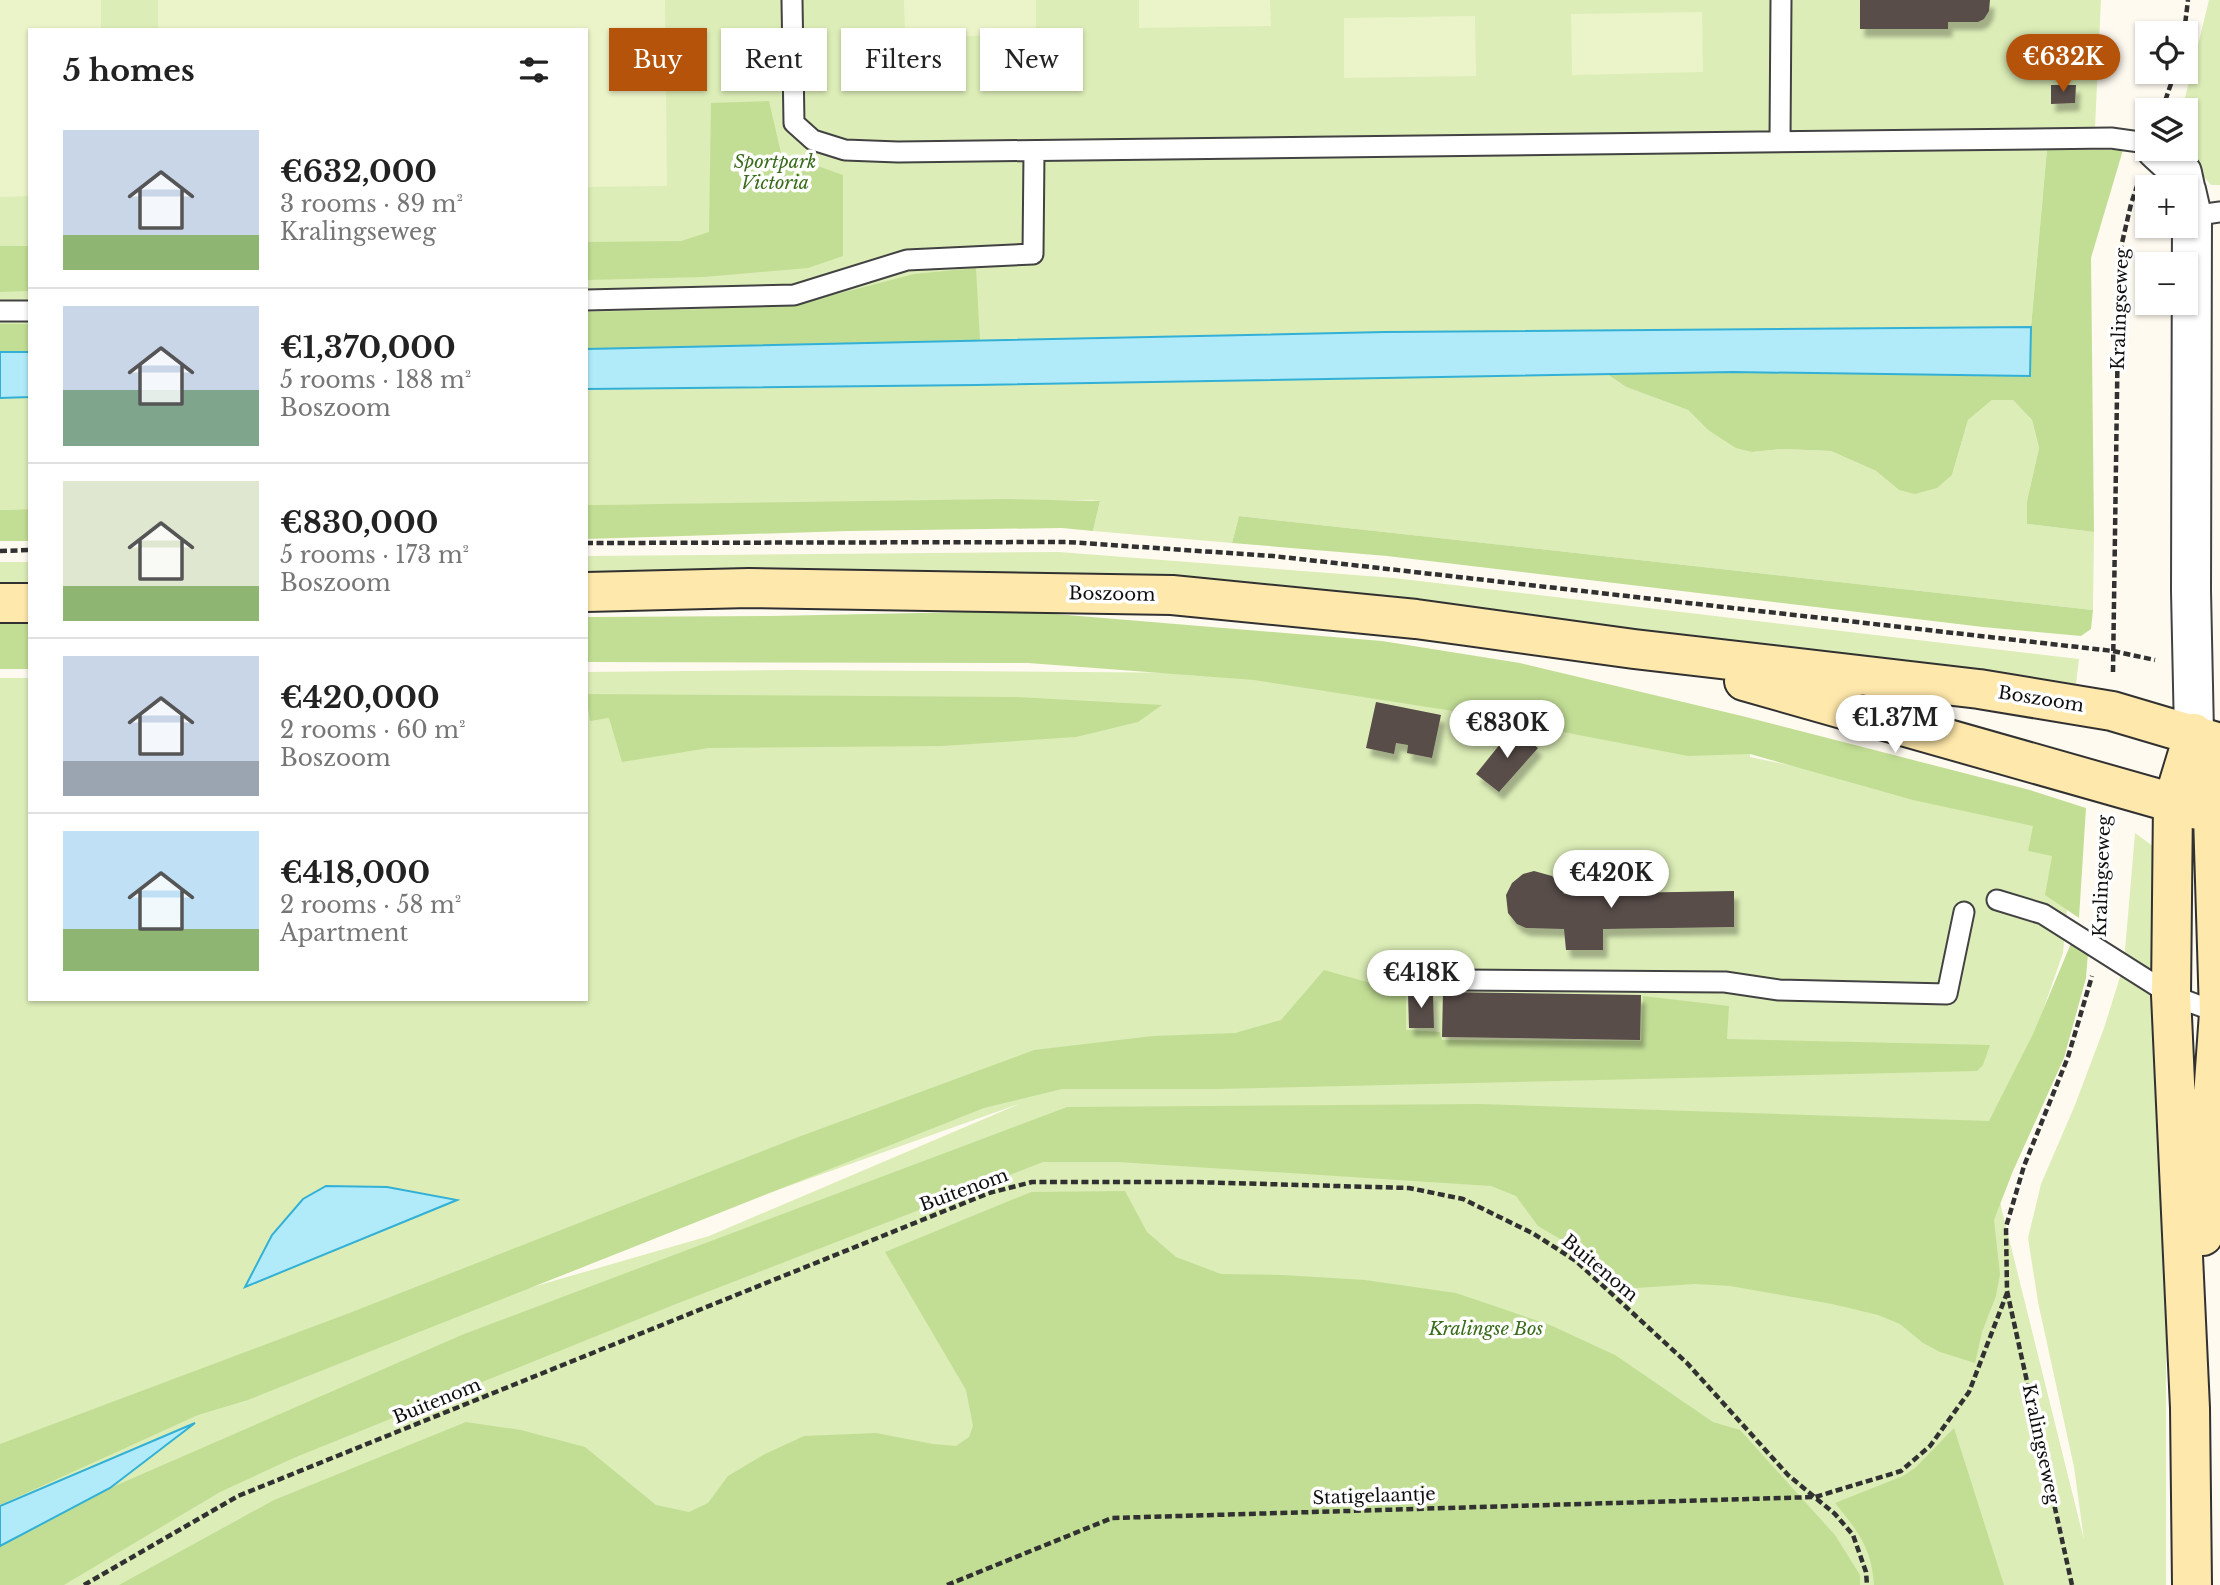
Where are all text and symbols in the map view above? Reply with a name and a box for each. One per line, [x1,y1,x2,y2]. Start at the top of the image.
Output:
map controls [2135,21,2198,315]
button: locate [2135,21,2198,84]
chip: Buy [609,28,707,91]
chip: Rent [721,28,827,91]
chip: Filters [841,28,966,91]
chip: New [980,28,1083,91]
pin: €632K [2014,34,2112,94]
text: €632K [2022,43,2104,71]
icon: filters [515,51,553,89]
text: 5 homes [63,52,195,89]
button: layers [2135,98,2198,161]
park label: Sportpark Victoria [734,151,816,194]
text: €632,000 [280,153,437,190]
icon: home [119,158,203,242]
button: + [2135,175,2198,238]
text: 3 rooms · 89 m² [280,190,463,218]
text: Kralingseweg [280,218,436,246]
street label: Kralingseweg [2107,247,2133,370]
button: − [2135,252,2198,315]
text: €1,370,000 [280,329,456,366]
icon: home [119,334,203,418]
text: 5 rooms · 188 m² [280,366,471,394]
text: Boszoom [280,394,391,422]
text: €830,000 [280,504,438,541]
icon: home [119,509,203,593]
text: 5 rooms · 173 m² [280,541,469,569]
text: Boszoom [280,569,391,597]
street label: Boszoom [1068,582,1156,606]
text: €420,000 [280,679,440,716]
street label: Boszoom [1996,681,2086,717]
icon: home [119,684,203,768]
pin: €1.37M [1838,696,1952,755]
pin: €830K [1458,700,1556,760]
text: €1.37M [1852,704,1938,732]
text: €830K [1465,709,1549,737]
text: 2 rooms · 60 m² [280,716,466,744]
text: Boszoom [280,744,391,772]
street label: Kralingseweg [2089,814,2115,937]
pin: €420K [1562,850,1660,910]
text: €418,000 [280,854,430,891]
icon: home [119,859,203,943]
text: €420K [1569,859,1653,887]
text: 2 rooms · 58 m² [280,891,461,919]
text: Apartment [280,919,408,947]
pin: €418K [1372,950,1470,1010]
text: €418K [1383,959,1459,987]
street label: Buitenom [917,1164,1011,1216]
street label: Buitenom [1557,1230,1643,1306]
park label: Kralingse Bos [1428,1318,1543,1340]
street label: Buitenom [390,1373,484,1429]
street label: Kralingseweg [2018,1382,2064,1506]
street label: Statigelaantje [1312,1483,1436,1509]

